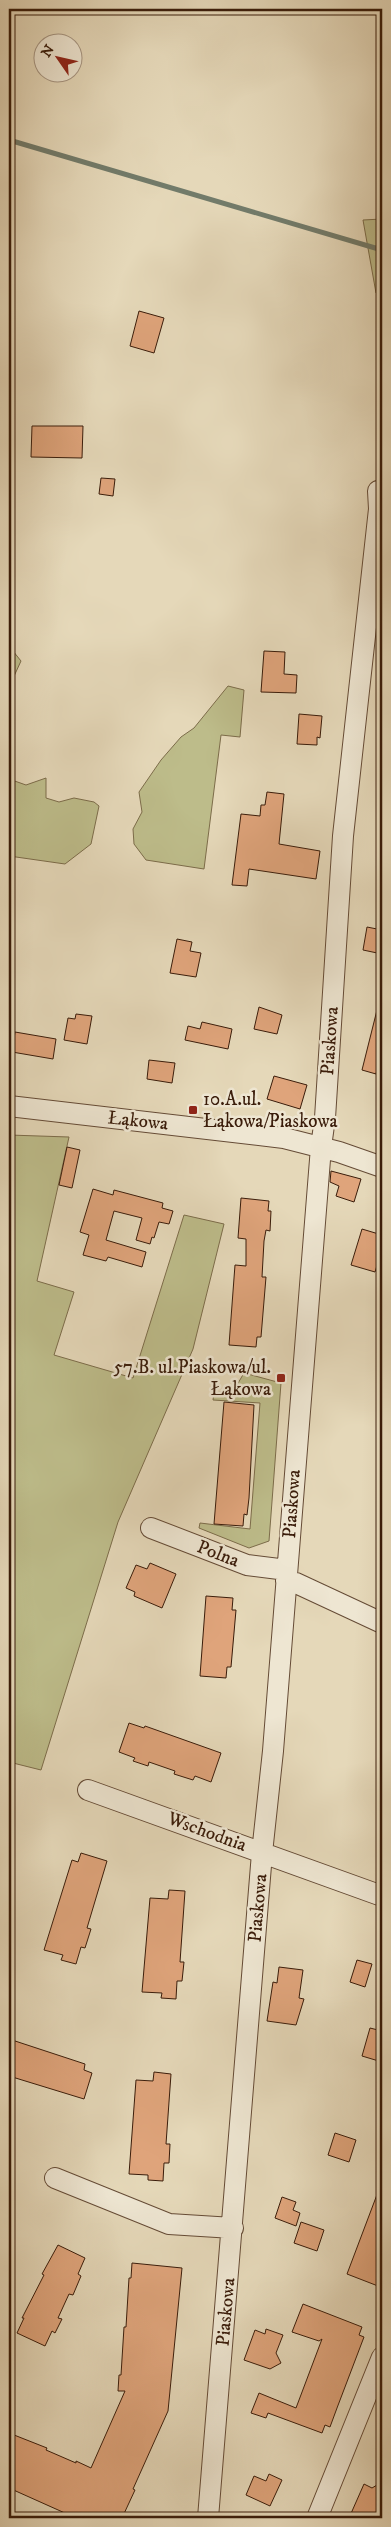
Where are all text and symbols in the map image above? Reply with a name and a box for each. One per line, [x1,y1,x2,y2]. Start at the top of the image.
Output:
north arrow [32,32,82,82]
text: N [37,41,59,61]
street label: Piaskowa [316,1006,344,1076]
place label: 10.A.ul. Łąkowa/Piaskowa [203,1088,338,1133]
marker: 10.A.ul. Łąkowa/Piaskowa [187,1104,199,1116]
street label: Łąkowa [107,1106,169,1136]
place label: 57.B. ul.Piaskowa/ul. Łąkowa [114,1356,271,1401]
marker: 57.B. ul.Piaskowa/ul. Łąkowa [275,1372,287,1384]
street label: Piaskowa [278,1469,306,1539]
street label: Polna [194,1535,242,1573]
street label: Wschodnia [163,1807,250,1857]
street label: Piaskowa [244,1873,272,1943]
street label: Piaskowa [212,2277,240,2347]

